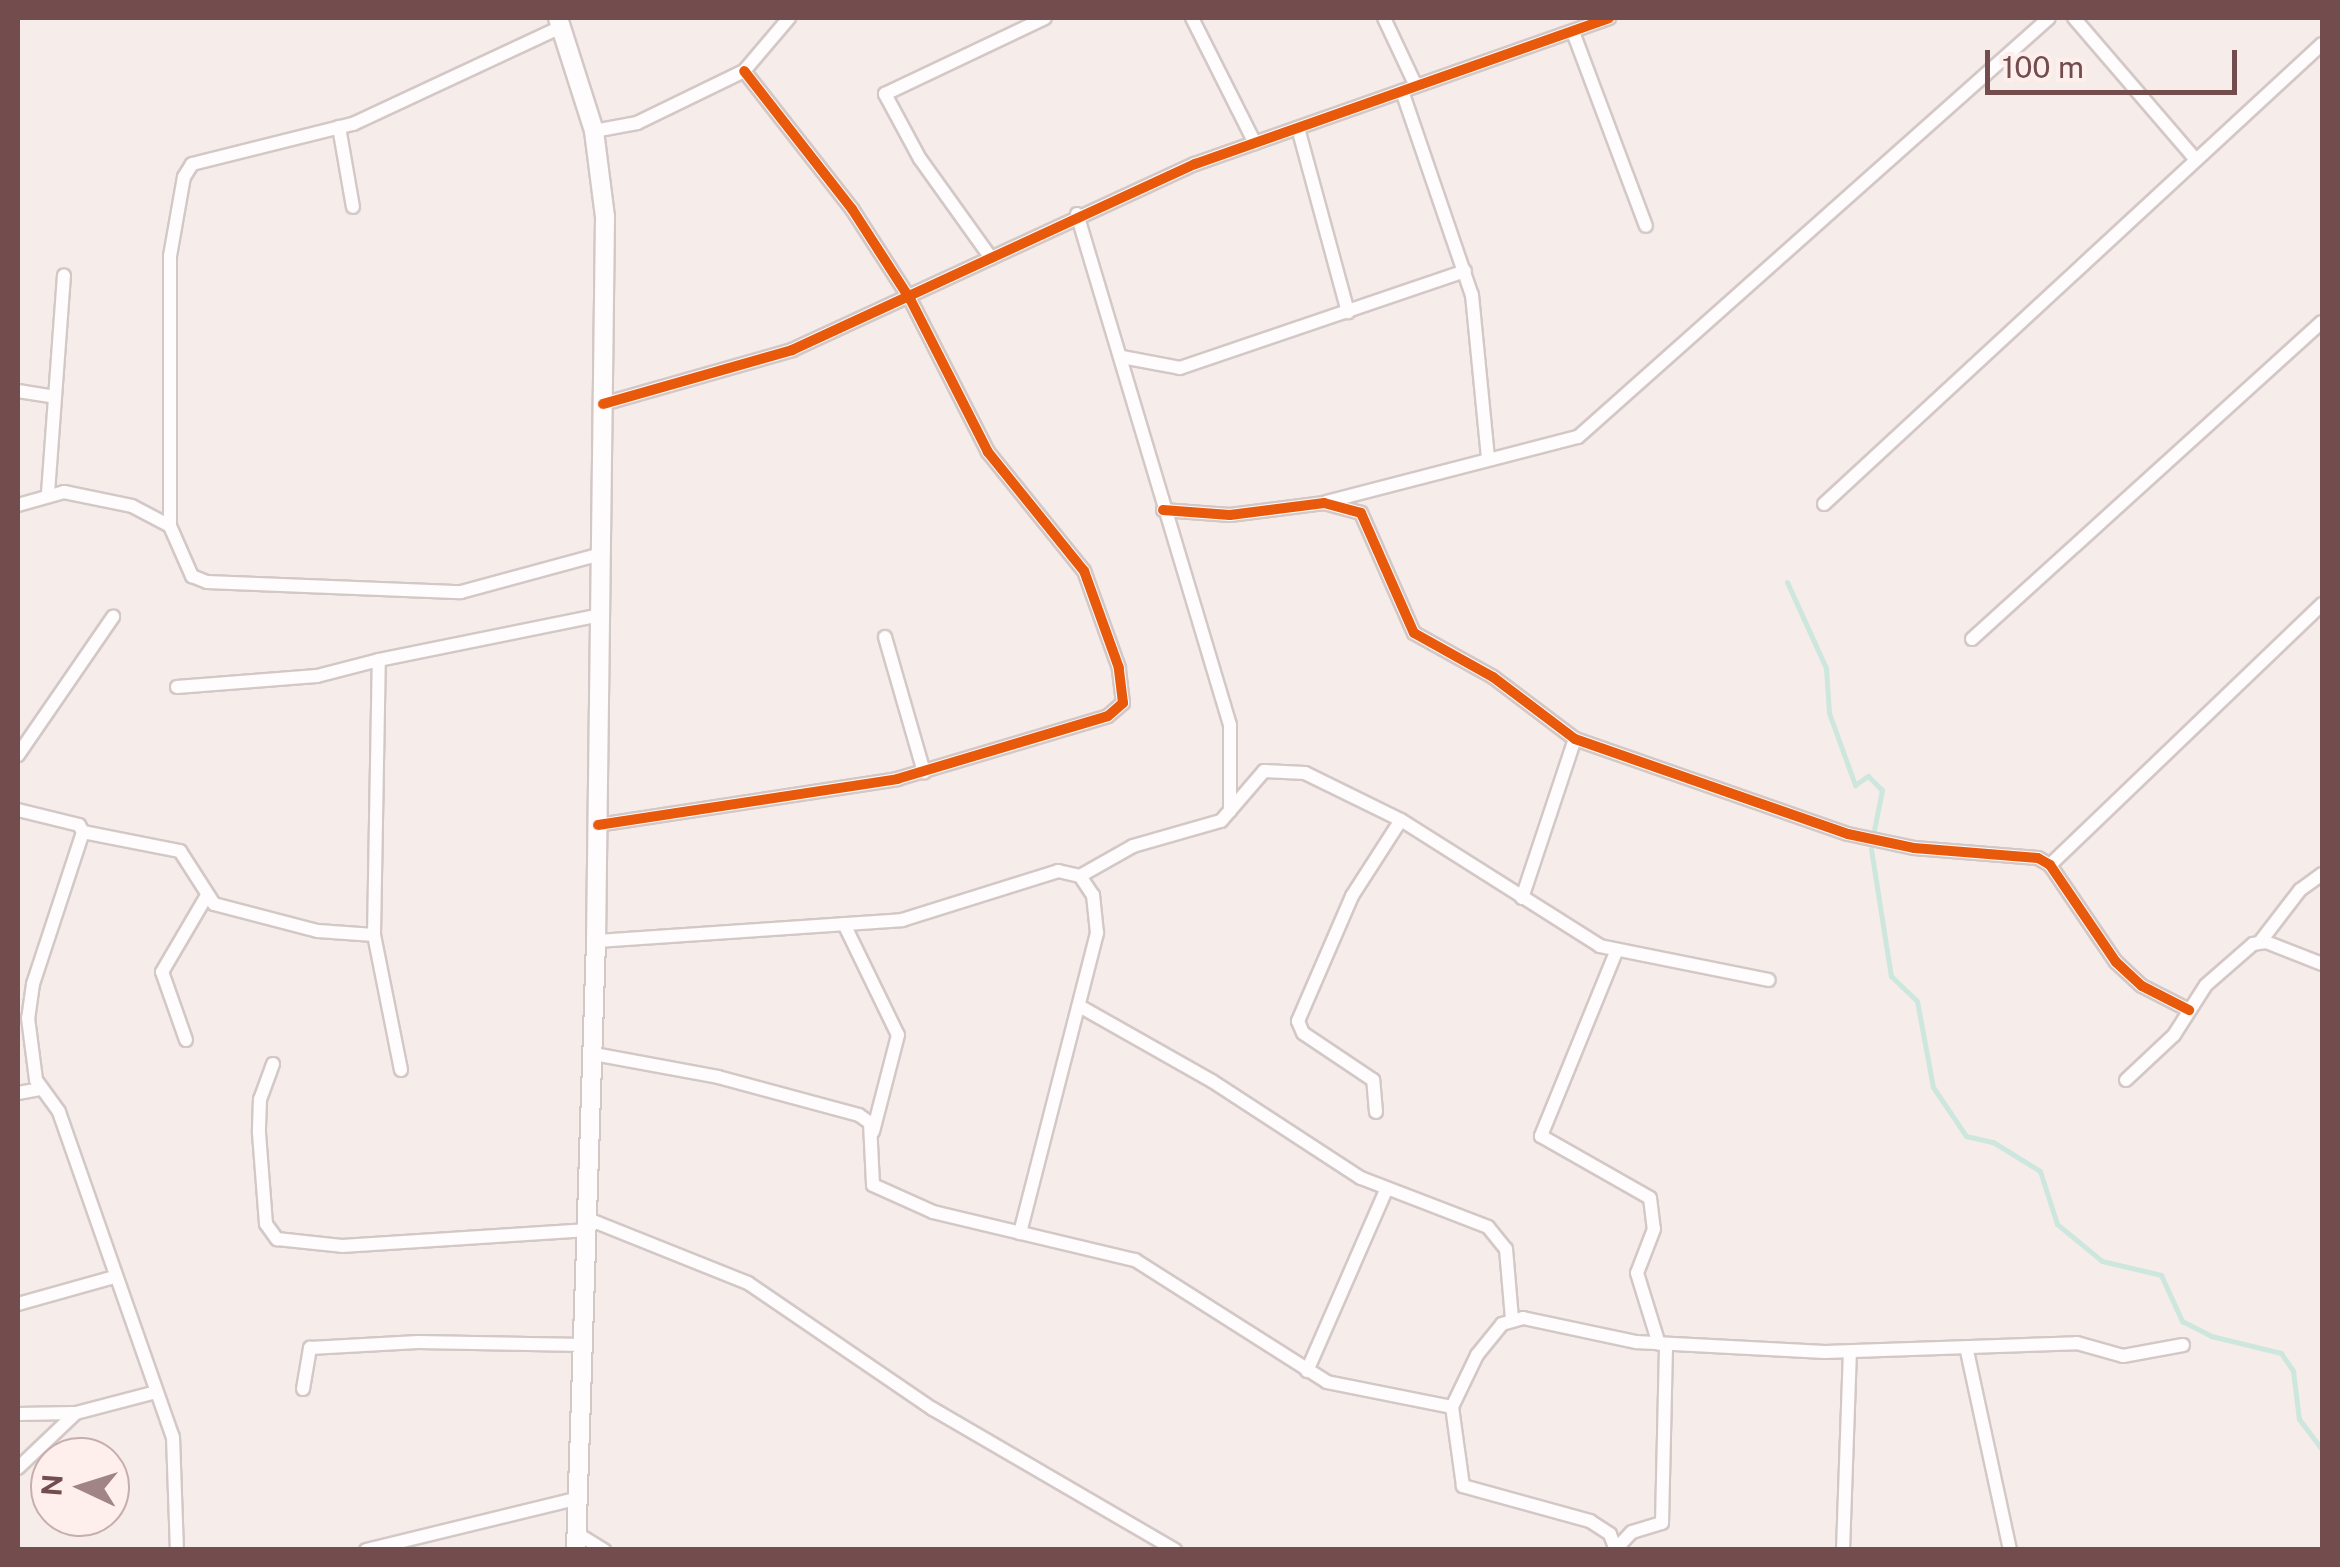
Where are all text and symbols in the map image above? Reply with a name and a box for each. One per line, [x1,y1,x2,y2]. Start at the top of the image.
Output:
scale bar [1990,30,2242,92]
text: 100 m [2002,49,2084,85]
north arrow [30,1437,130,1537]
text: N [34,1473,69,1497]

